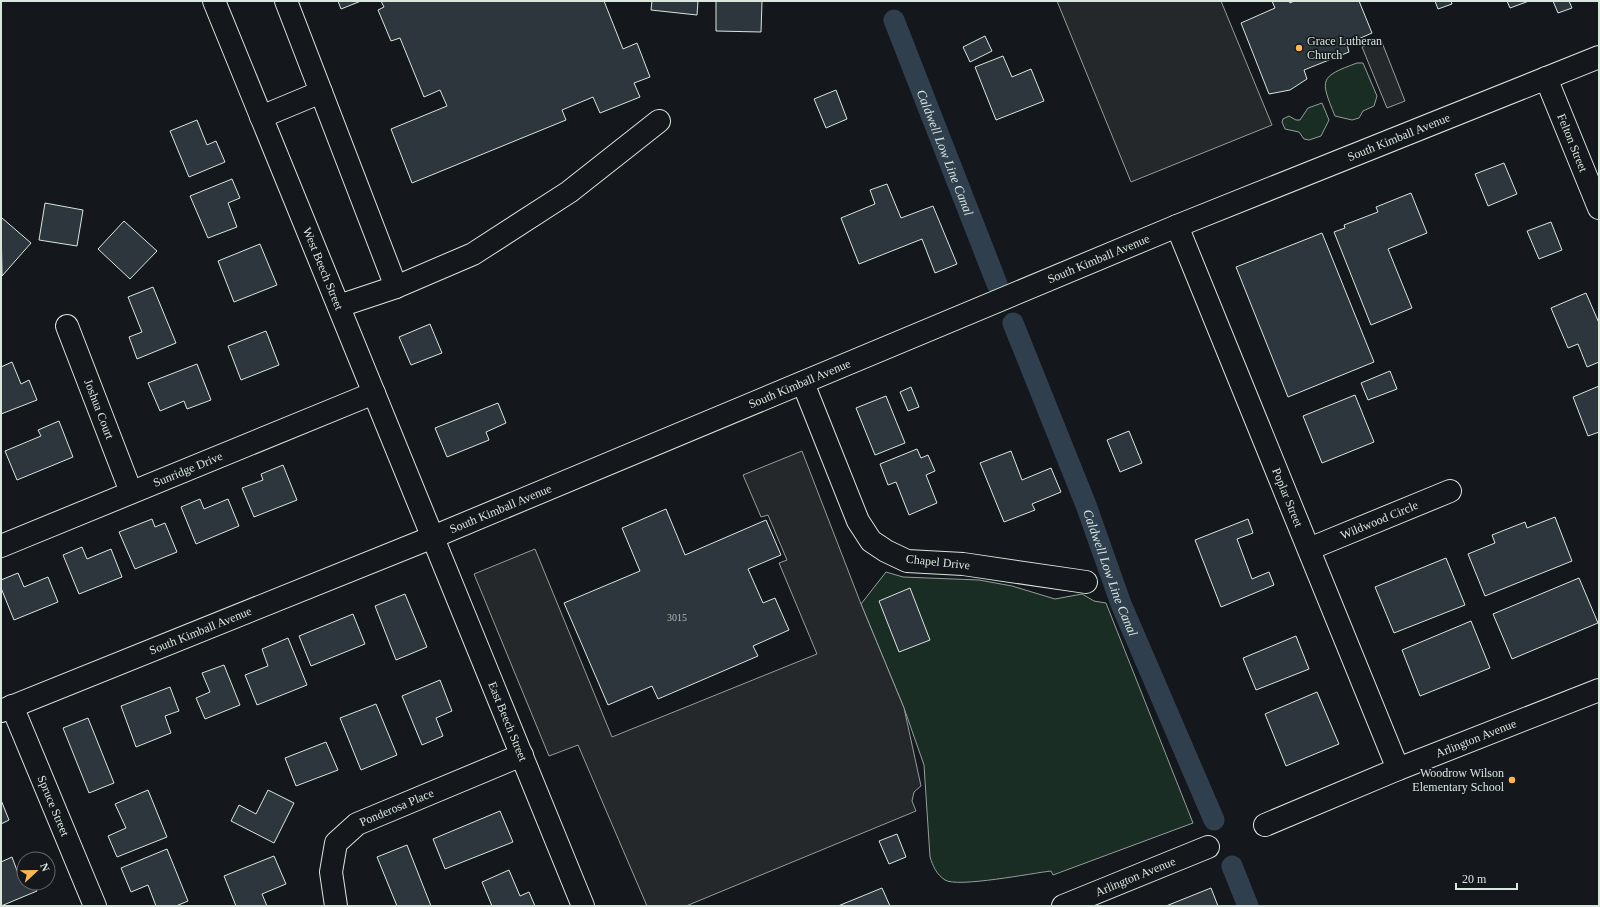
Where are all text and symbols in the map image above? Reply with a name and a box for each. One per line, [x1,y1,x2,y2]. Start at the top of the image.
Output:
place label: Grace Lutheran Church [1307,34,1382,62]
marker: Grace Lutheran Church [1294,43,1304,53]
water label: Caldwell Low Line Canal [914,87,977,218]
street label: South Kimball Avenue [1345,110,1452,164]
street label: Felton Street [1554,112,1591,175]
street label: West Beech Street [300,225,346,312]
street label: South Kimball Avenue [1045,231,1152,286]
street label: South Kimball Avenue [746,356,853,411]
street label: Joshua Court [81,377,117,442]
street label: Sunridge Drive [151,449,225,490]
street label: Poplar Street [1269,466,1306,530]
street label: South Kimball Avenue [448,481,554,536]
street label: Wildwood Circle [1338,498,1420,542]
water label: Caldwell Low Line Canal [1080,507,1141,639]
street label: Chapel Drive [905,552,971,572]
street label: South Kimball Avenue [147,604,254,658]
house number: 3015 [667,612,687,623]
street label: East Beech Street [485,680,530,764]
street label: Arlington Avenue [1434,716,1518,761]
place label: Woodrow Wilson Elementary School [1412,766,1505,794]
street label: Spruce Street [35,773,72,839]
marker: Woodrow Wilson Elementary School [1507,775,1517,785]
street label: Ponderosa Place [357,786,436,829]
north arrow [16,851,56,891]
street label: Arlington Avenue [1093,854,1177,899]
text: N [38,861,52,873]
scale bar [1456,865,1517,891]
text: 20 m [1462,872,1487,886]

